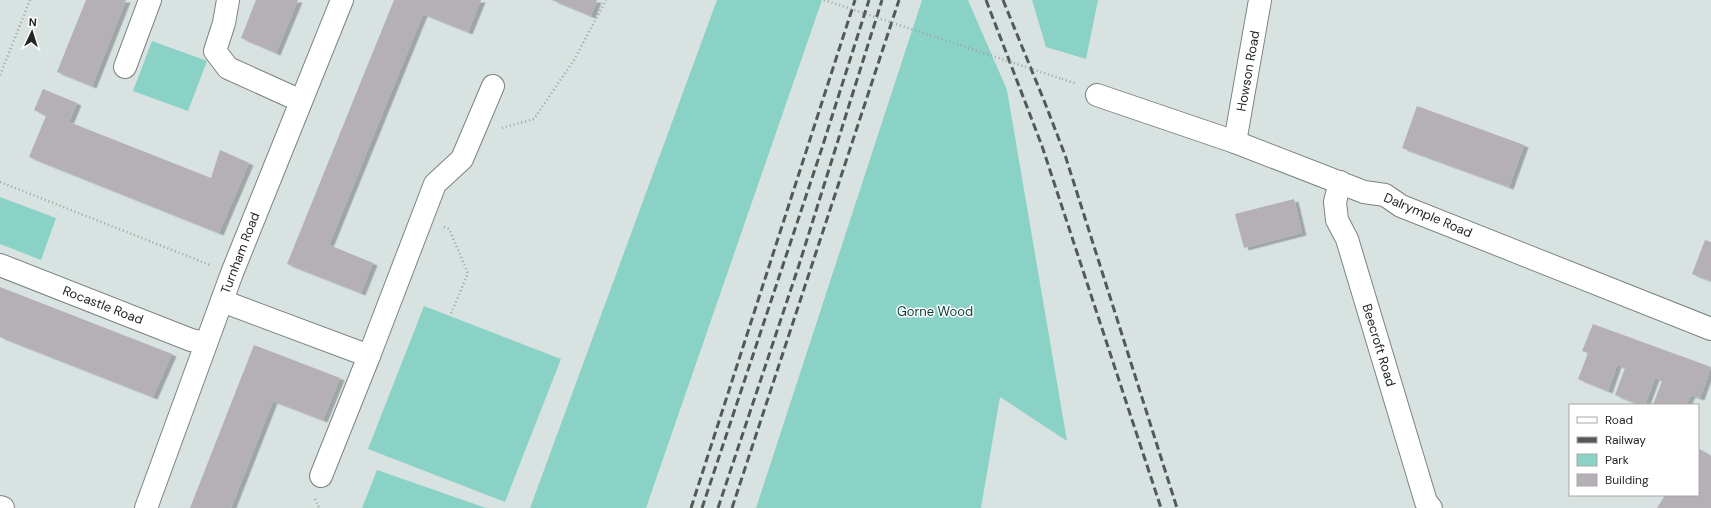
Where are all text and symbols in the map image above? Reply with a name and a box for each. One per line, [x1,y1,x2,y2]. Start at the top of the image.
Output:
north arrow [12,12,52,52]
text: N [28,15,37,29]
street label: Howson Road [1233,29,1263,113]
street label: Dalrymple Road [1381,189,1475,241]
street label: Turnham Road [217,210,263,296]
street label: Rocastle Road [60,282,146,328]
street label: Beecroft Road [1358,302,1400,388]
park label: Gorne Wood [897,303,973,320]
legend [1569,404,1699,496]
text: Road [1605,412,1633,428]
text: Railway [1605,432,1646,448]
text: Park [1605,452,1629,468]
text: Building [1605,472,1649,488]

